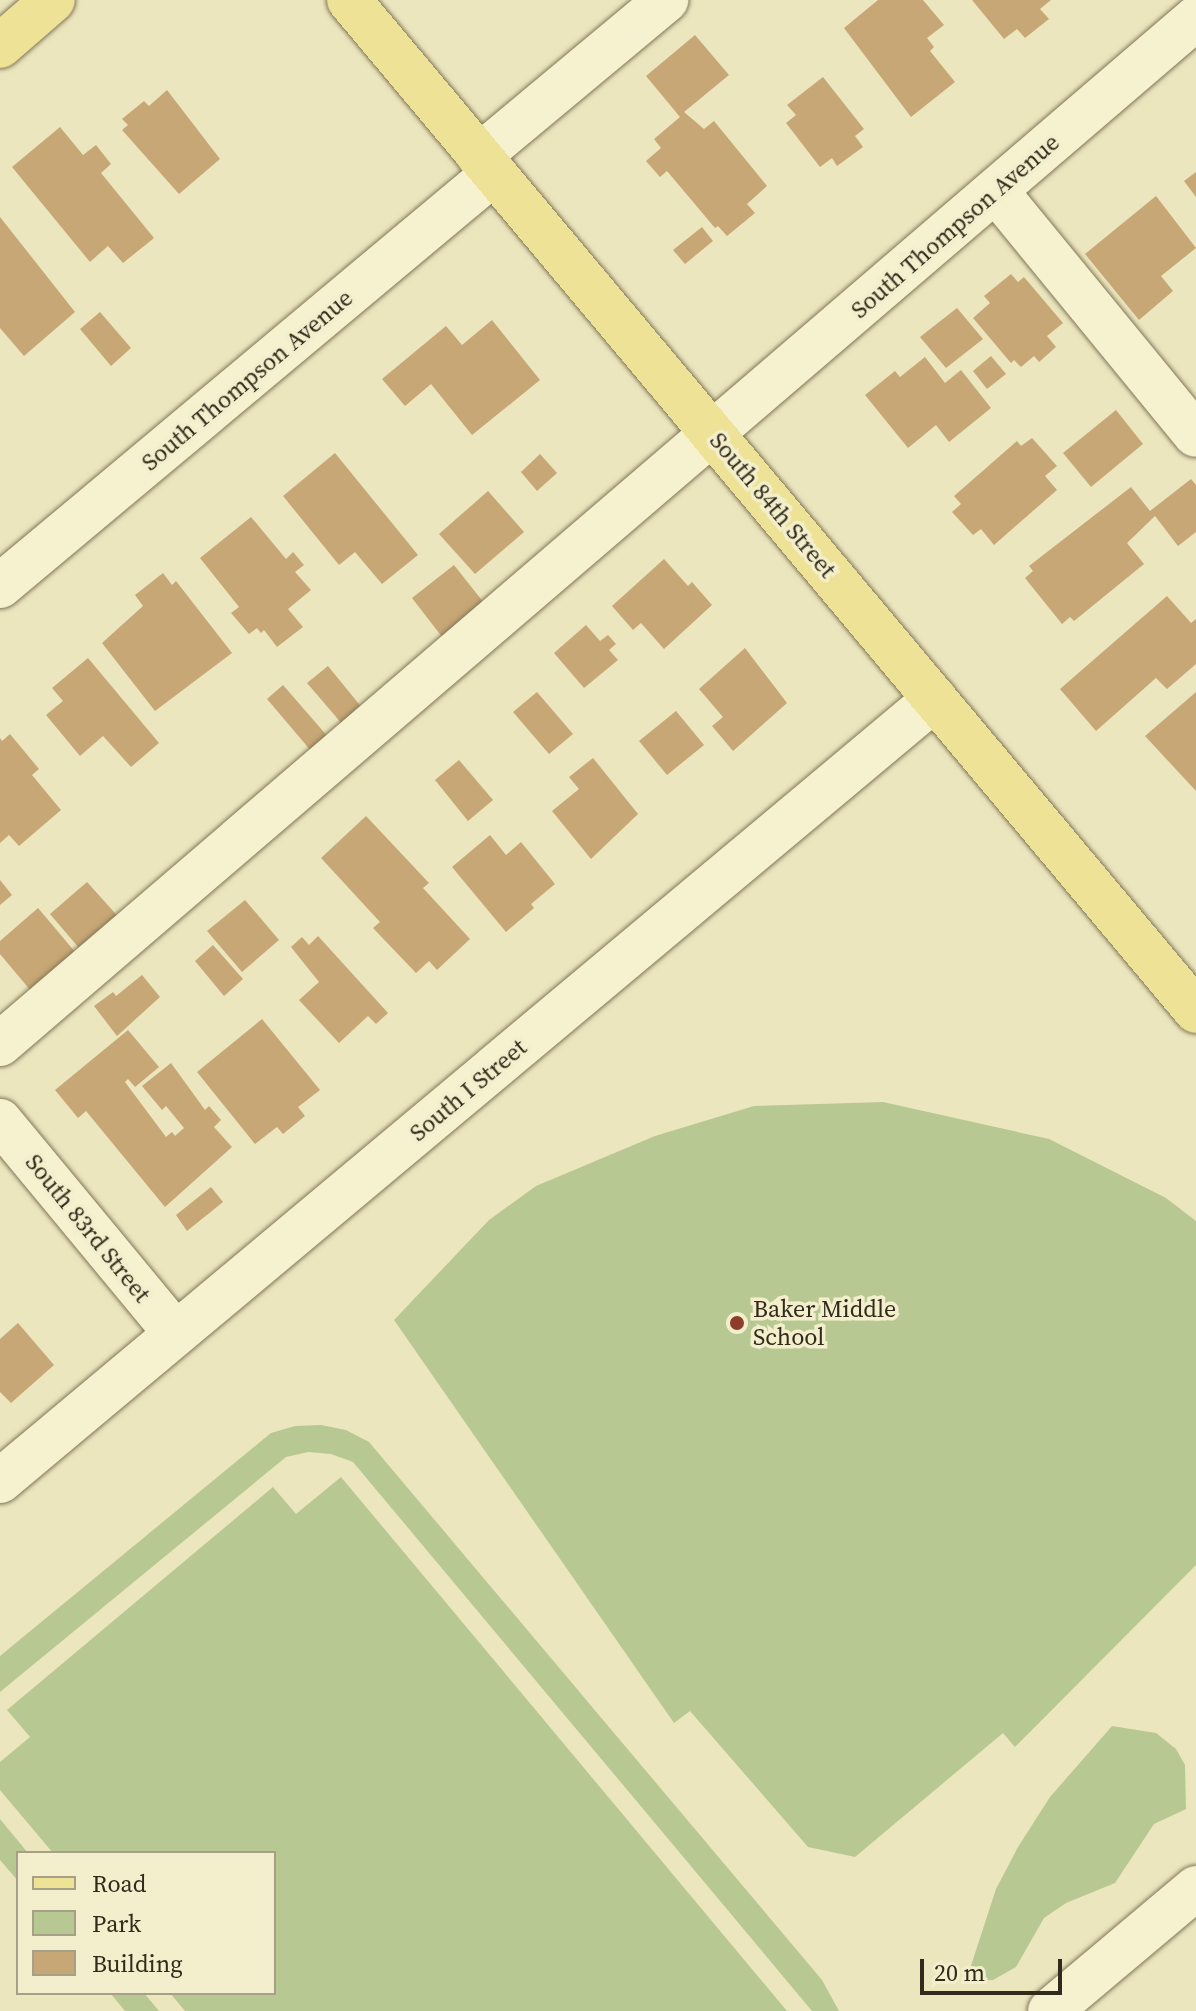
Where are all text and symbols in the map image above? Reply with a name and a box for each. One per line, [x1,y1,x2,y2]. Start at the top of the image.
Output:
street label: South Thompson Avenue [845,128,1065,324]
street label: South Thompson Avenue [136,283,358,477]
street label: South 84th Street [704,426,842,584]
street label: South I Street [404,1033,532,1147]
street label: South 83rd Street [19,1148,157,1308]
place label: Baker Middle School [753,1295,896,1351]
marker: Baker Middle School [728,1314,746,1332]
legend [16,1851,276,1995]
text: Road [92,1867,146,1900]
text: Park [92,1907,141,1940]
scale bar [924,1943,1066,1993]
text: Building [92,1947,183,1980]
text: 20 m [934,1956,985,1989]

